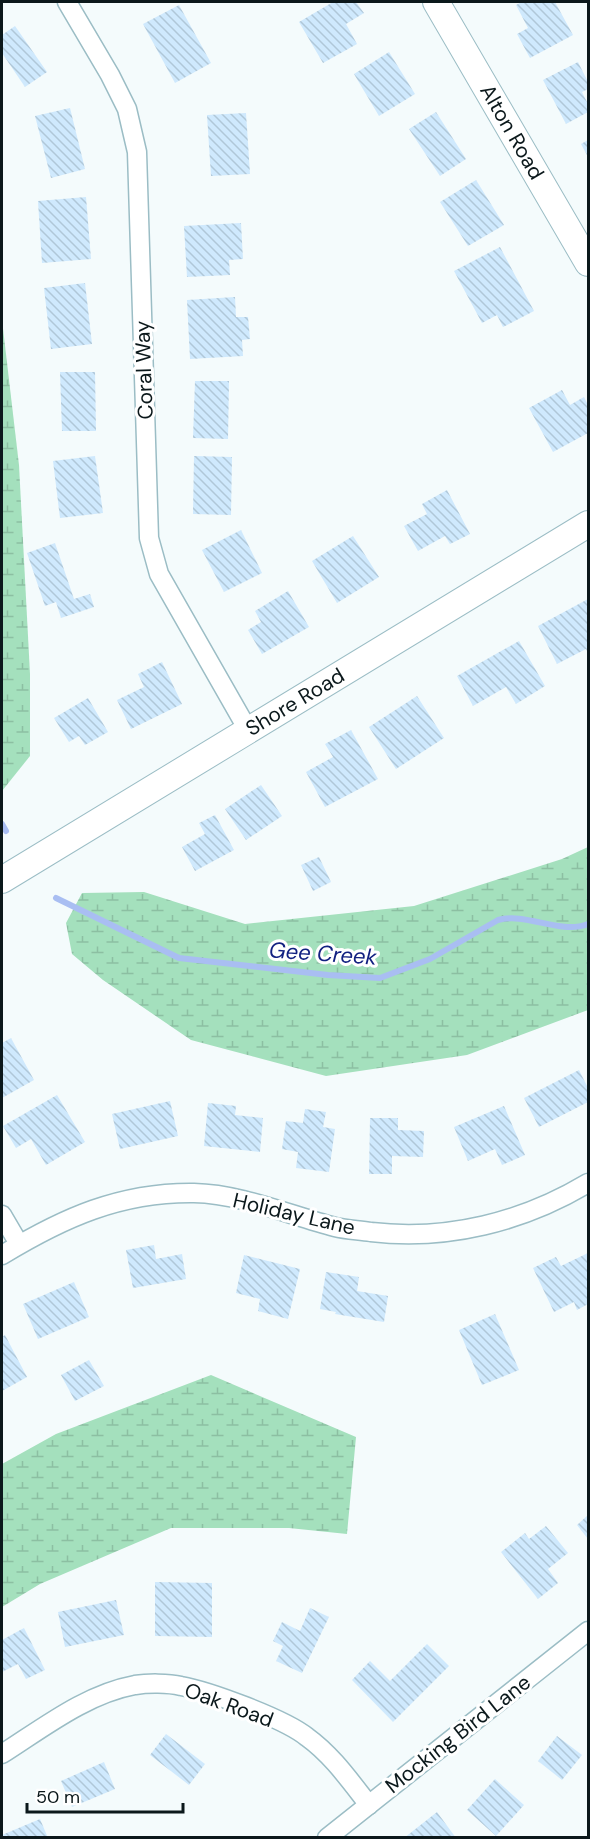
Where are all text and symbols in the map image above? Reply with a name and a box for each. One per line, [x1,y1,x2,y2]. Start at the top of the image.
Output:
street label: Alton Road [473,79,551,185]
street label: Coral Way [128,320,160,420]
street label: Shore Road [240,662,350,742]
water label: Gee Creek [268,935,379,972]
street label: Holiday Lane [230,1186,358,1242]
street label: Mocking Bird Lane [379,1668,537,1800]
street label: Oak Road [181,1676,277,1734]
scale bar [27,1776,183,1814]
text: 50 m [36,1785,80,1809]

